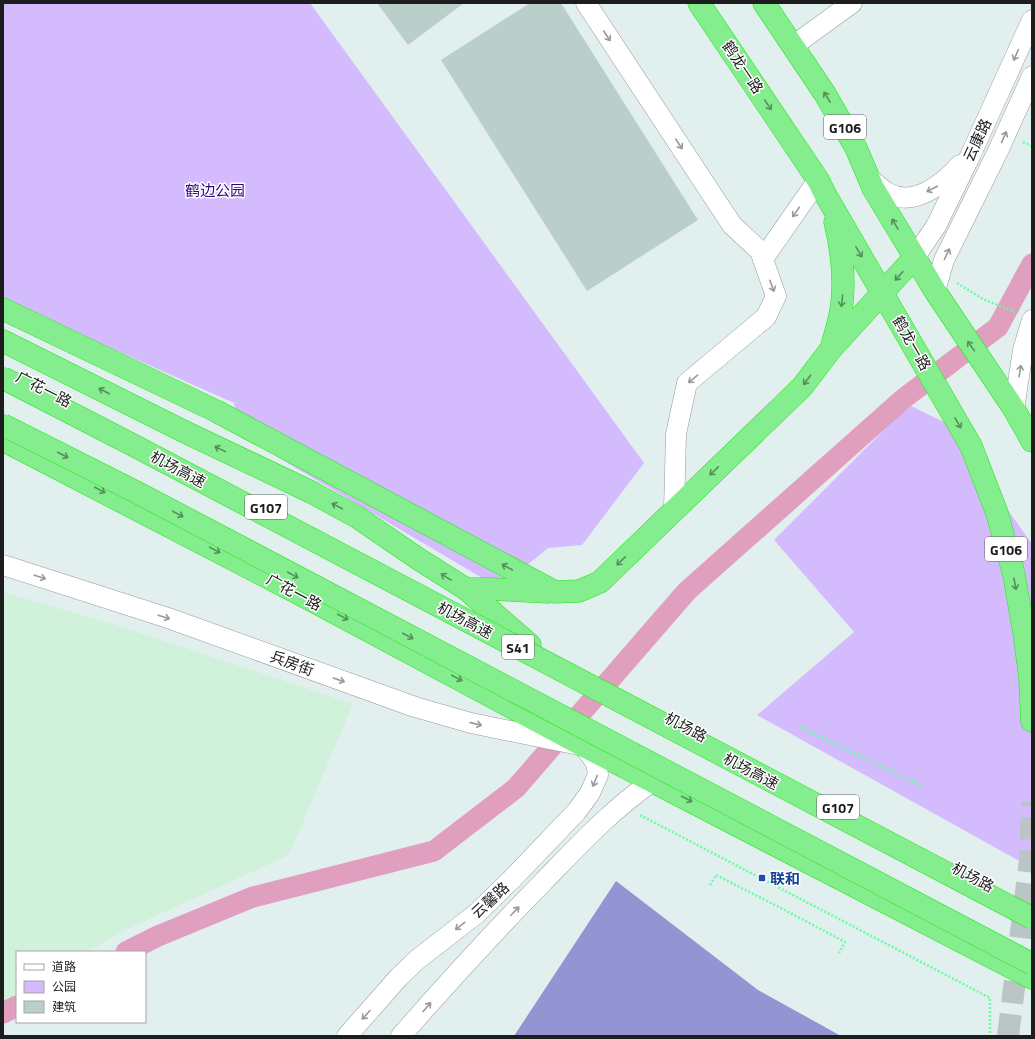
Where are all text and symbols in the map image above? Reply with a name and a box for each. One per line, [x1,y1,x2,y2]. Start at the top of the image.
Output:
one-way arrow [603,30,612,41]
street label: 鹤龙一路 [717,36,769,98]
one-way arrow [1012,49,1019,61]
one-way arrow [823,91,831,103]
one-way arrow [764,99,772,110]
road number: G106 [824,115,866,139]
street label: 云康路 [957,115,997,165]
one-way arrow [1001,132,1008,144]
one-way arrow [675,138,683,149]
park label: 鹤边公园 [185,179,245,202]
one-way arrow [926,185,938,193]
one-way arrow [792,206,800,217]
one-way arrow [890,218,898,230]
one-way arrow [855,246,863,258]
one-way arrow [944,248,951,260]
one-way arrow [894,270,903,281]
one-way arrow [769,280,777,292]
one-way arrow [838,294,846,307]
street label: 鹤龙一路 [887,311,937,375]
one-way arrow [967,340,975,351]
street label: 广花一路 [12,365,76,413]
one-way arrow [1016,365,1024,378]
one-way arrow [687,374,698,383]
one-way arrow [803,375,812,386]
one-way arrow [98,387,110,395]
one-way arrow [954,417,962,429]
street label: 机场高速 [146,445,210,493]
one-way arrow [215,445,227,452]
one-way arrow [57,452,69,459]
one-way arrow [709,466,719,476]
one-way arrow [94,487,106,494]
road number: G107 [245,495,287,519]
one-way arrow [331,502,343,509]
one-way arrow [172,511,184,519]
road number: G106 [985,537,1027,561]
one-way arrow [209,547,221,554]
one-way arrow [616,556,626,566]
one-way arrow [502,563,514,570]
street label: 广花一路 [262,568,326,616]
one-way arrow [287,572,299,579]
one-way arrow [440,572,452,580]
one-way arrow [33,574,46,581]
one-way arrow [1012,577,1020,590]
street label: 机场高速 [433,596,497,644]
one-way arrow [157,614,170,621]
one-way arrow [336,614,348,621]
one-way arrow [402,632,414,640]
road number: S41 [502,635,534,659]
street label: 兵房街 [267,644,317,682]
one-way arrow [451,675,463,683]
one-way arrow [332,677,345,684]
street label: 机场路 [661,706,711,748]
one-way arrow [469,721,482,728]
street label: 机场高速 [719,747,783,795]
one-way arrow [591,774,599,786]
road number: G107 [817,795,859,819]
one-way arrow [681,796,693,803]
street label: 机场路 [948,856,998,898]
place label: 联和 [770,867,800,890]
marker: 联和 [757,873,767,883]
street label: 云馨路 [466,876,514,924]
one-way arrow [510,906,520,916]
one-way arrow [455,922,466,931]
legend [16,951,146,1023]
text: 道路 [52,957,76,976]
text: 公园 [52,977,76,996]
text: 建筑 [52,997,76,1016]
one-way arrow [422,1001,431,1012]
one-way arrow [361,1010,370,1020]

